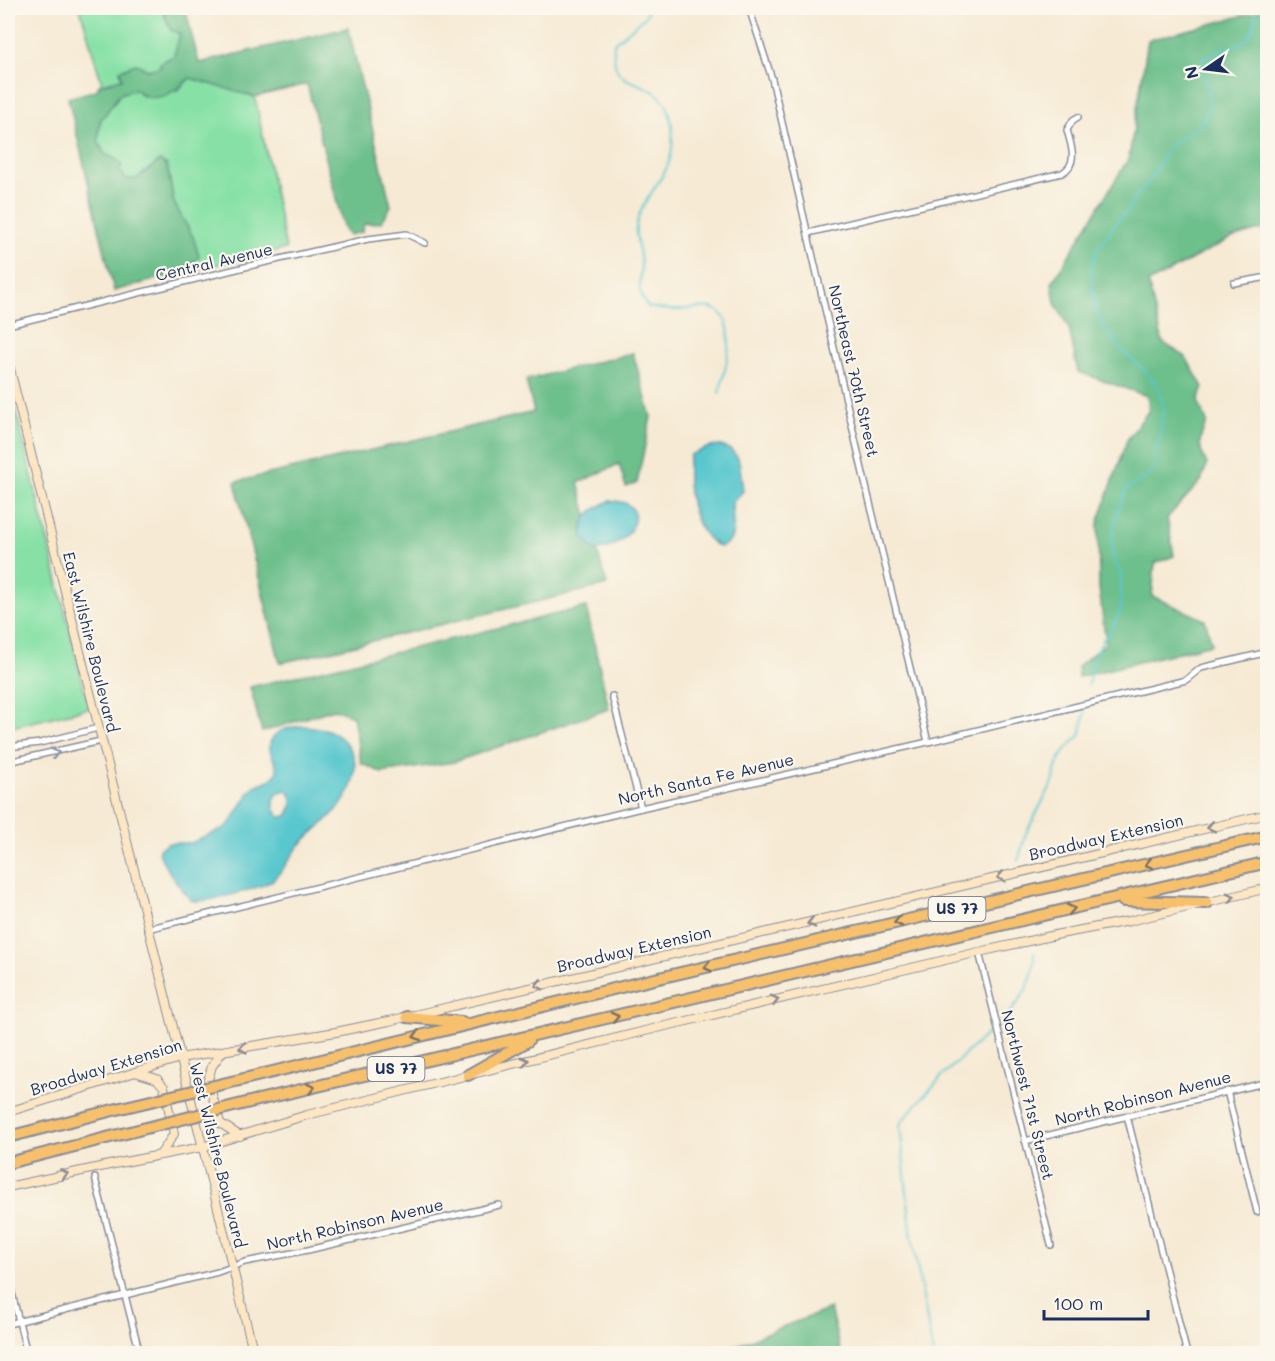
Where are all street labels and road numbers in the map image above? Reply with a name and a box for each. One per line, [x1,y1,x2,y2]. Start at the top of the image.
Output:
street label: Central Avenue [153,238,275,285]
street label: Northeast 70th Street [824,283,885,459]
street label: East Wilshire Boulevard [59,549,124,734]
street label: North Santa Fe Avenue [616,748,796,809]
street label: Broadway Extension [1027,809,1185,864]
road number: US 77 [928,897,986,921]
street label: Broadway Extension [555,921,713,976]
street label: Northwest 71st Street [997,1008,1060,1182]
street label: Broadway Extension [27,1033,184,1100]
road number: US 77 [368,1057,424,1081]
street label: West Wilshire Boulevard [185,1060,252,1250]
street label: North Robinson Avenue [1053,1065,1233,1130]
street label: North Robinson Avenue [264,1193,445,1254]

